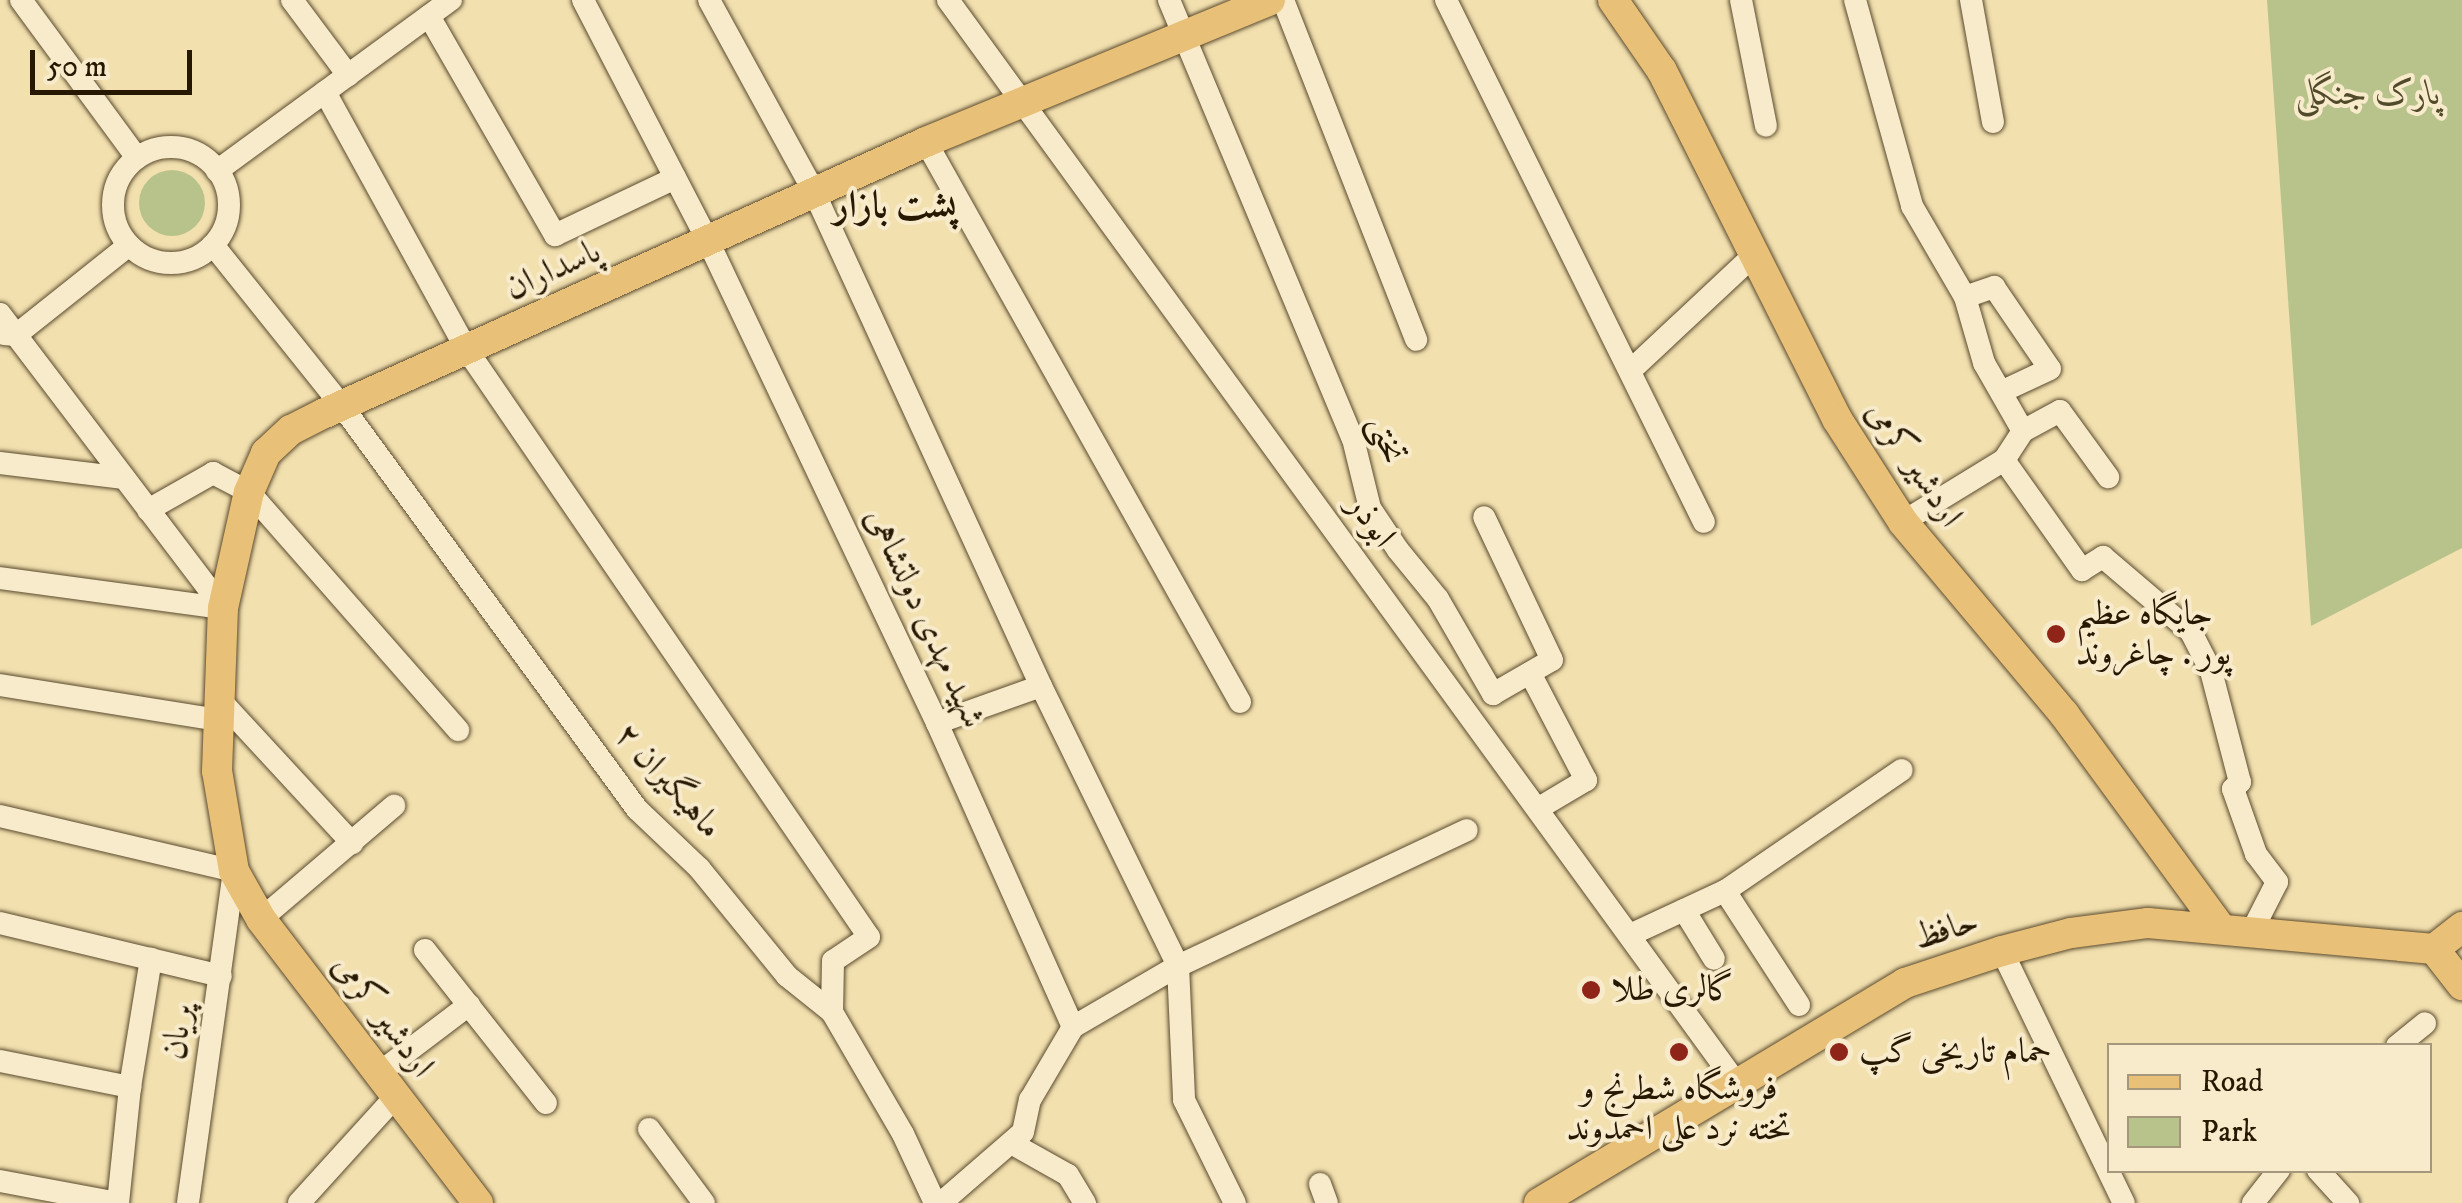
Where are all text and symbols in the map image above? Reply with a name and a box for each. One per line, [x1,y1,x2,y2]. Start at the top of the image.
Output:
scale bar [35,30,198,92]
text: 50 m [47,49,107,86]
park label: پارک جنگلی [2295,73,2441,115]
district label: پشت بازار [833,184,957,230]
street label: پاسداران [499,230,607,310]
street label: اردشیر کرمی [1856,393,1972,535]
street label: تختی [1360,411,1414,469]
street label: ابوذر [1338,486,1404,556]
street label: شهید مهدی دولتشاهی [856,501,994,735]
place label: جایگاه عظیم پور . چاغروند [2076,593,2231,675]
marker: جایگاه عظیم پور . چاغروند [2045,623,2067,645]
street label: ماهیگیران ۲ [605,714,731,848]
street label: حافظ [1908,900,1984,960]
street label: اردشیر کرمی [323,946,443,1086]
place label: گالری طلا [1611,969,1734,1011]
marker: گالری طلا [1580,979,1602,1001]
street label: پریان [153,1002,203,1062]
place label: حمام تاریخی گپ [1859,1031,2052,1073]
marker: فروشگاه شطرنج و تخته نرد علی احمدوند [1668,1041,1690,1063]
marker: حمام تاریخی گپ [1828,1041,1850,1063]
legend [2107,1043,2432,1173]
text: Road [2201,1064,2263,1101]
place label: فروشگاه شطرنج و تخته نرد علی احمدوند [1567,1068,1791,1150]
text: Park [2201,1114,2257,1151]

